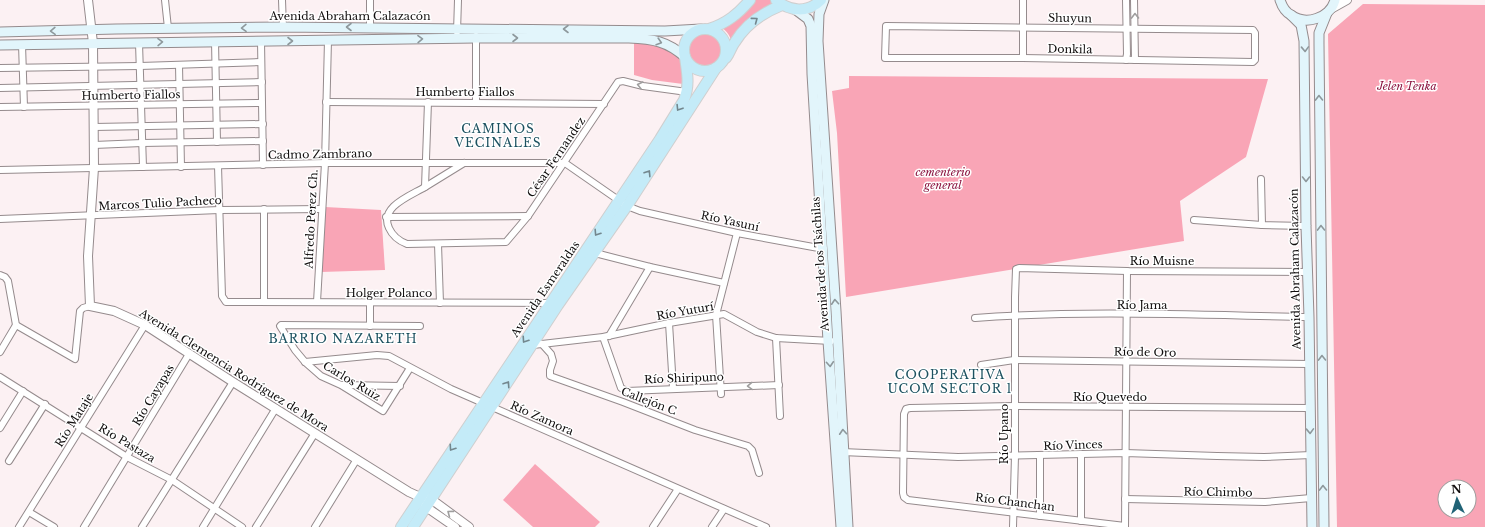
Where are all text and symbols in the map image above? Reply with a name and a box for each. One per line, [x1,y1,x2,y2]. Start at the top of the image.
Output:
street label: Avenida Abraham Calazacón [268,9,431,23]
street label: Shuyun [1048,11,1093,25]
one-way arrow [1131,13,1139,19]
one-way arrow [751,17,758,24]
one-way arrow [241,23,247,32]
one-way arrow [346,23,352,31]
one-way arrow [563,25,569,34]
one-way arrow [50,27,56,35]
one-way arrow [417,34,423,43]
one-way arrow [512,34,518,42]
one-way arrow [287,37,293,45]
one-way arrow [655,37,662,45]
one-way arrow [157,38,163,46]
street label: Donkila [1048,42,1093,56]
one-way arrow [1300,46,1309,52]
park label: Jelen Tenka [1376,79,1437,93]
one-way arrow [636,81,643,90]
street label: Humberto Fiallos [416,85,514,99]
street label: Humberto Fiallos [81,87,181,103]
one-way arrow [1315,95,1323,101]
one-way arrow [677,104,684,111]
street label: César Fernandez [524,114,588,200]
district label: CAMINOS VECINALES [454,121,541,150]
street label: Cadmo Zambrano [268,146,372,162]
park label: cementerio general [916,165,971,192]
street label: Alfredo Perez Ch. [301,169,321,270]
one-way arrow [643,170,651,177]
one-way arrow [1302,176,1310,182]
street label: Avenida Abraham Calazacón [1287,188,1303,351]
street label: Marcos Tulio Pacheco [98,193,222,213]
street label: Avenida de los Tsáchilas [808,196,832,333]
street label: Río Yasuní [700,208,761,234]
one-way arrow [1316,225,1325,231]
one-way arrow [595,229,602,236]
street label: Avenida Esmeraldas [507,238,582,341]
street label: Río Muisne [1130,254,1194,268]
street label: Holger Polanco [346,286,432,300]
street label: Río Jama [1117,298,1168,312]
street label: Río Yuturí [655,299,715,323]
one-way arrow [830,299,839,305]
street label: Avenida Clemencia Rodríguez de Mora [136,305,332,435]
district label: BARRIO NAZARETH [268,331,418,346]
one-way arrow [523,336,530,343]
street label: Río de Oro [1114,344,1176,360]
one-way arrow [1318,355,1326,361]
street label: Carlos Ruiz [321,358,383,404]
one-way arrow [825,361,834,367]
street label: Río Cayapas [129,362,177,428]
district label: COOPERATIVA UCOM SECTOR 1 [887,367,1013,396]
street label: Río Shiripuno [644,370,724,386]
one-way arrow [502,382,509,389]
one-way arrow [747,382,753,390]
street label: Callejón C [619,384,679,418]
street label: Río Quevedo [1073,390,1147,404]
street label: Río Mataje [52,391,96,449]
street label: Río Zamora [508,398,577,439]
street label: Río Upano [997,404,1011,464]
street label: Río Pastaza [96,421,159,466]
one-way arrow [1306,428,1314,434]
one-way arrow [838,429,847,435]
street label: Río Vinces [1043,437,1103,453]
one-way arrow [450,444,457,451]
north arrow [1437,479,1477,519]
text: N [1451,482,1463,496]
street label: Río Chimbo [1183,484,1253,500]
one-way arrow [1319,485,1327,491]
street label: Río Chanchan [974,490,1056,514]
one-way arrow [447,511,454,518]

